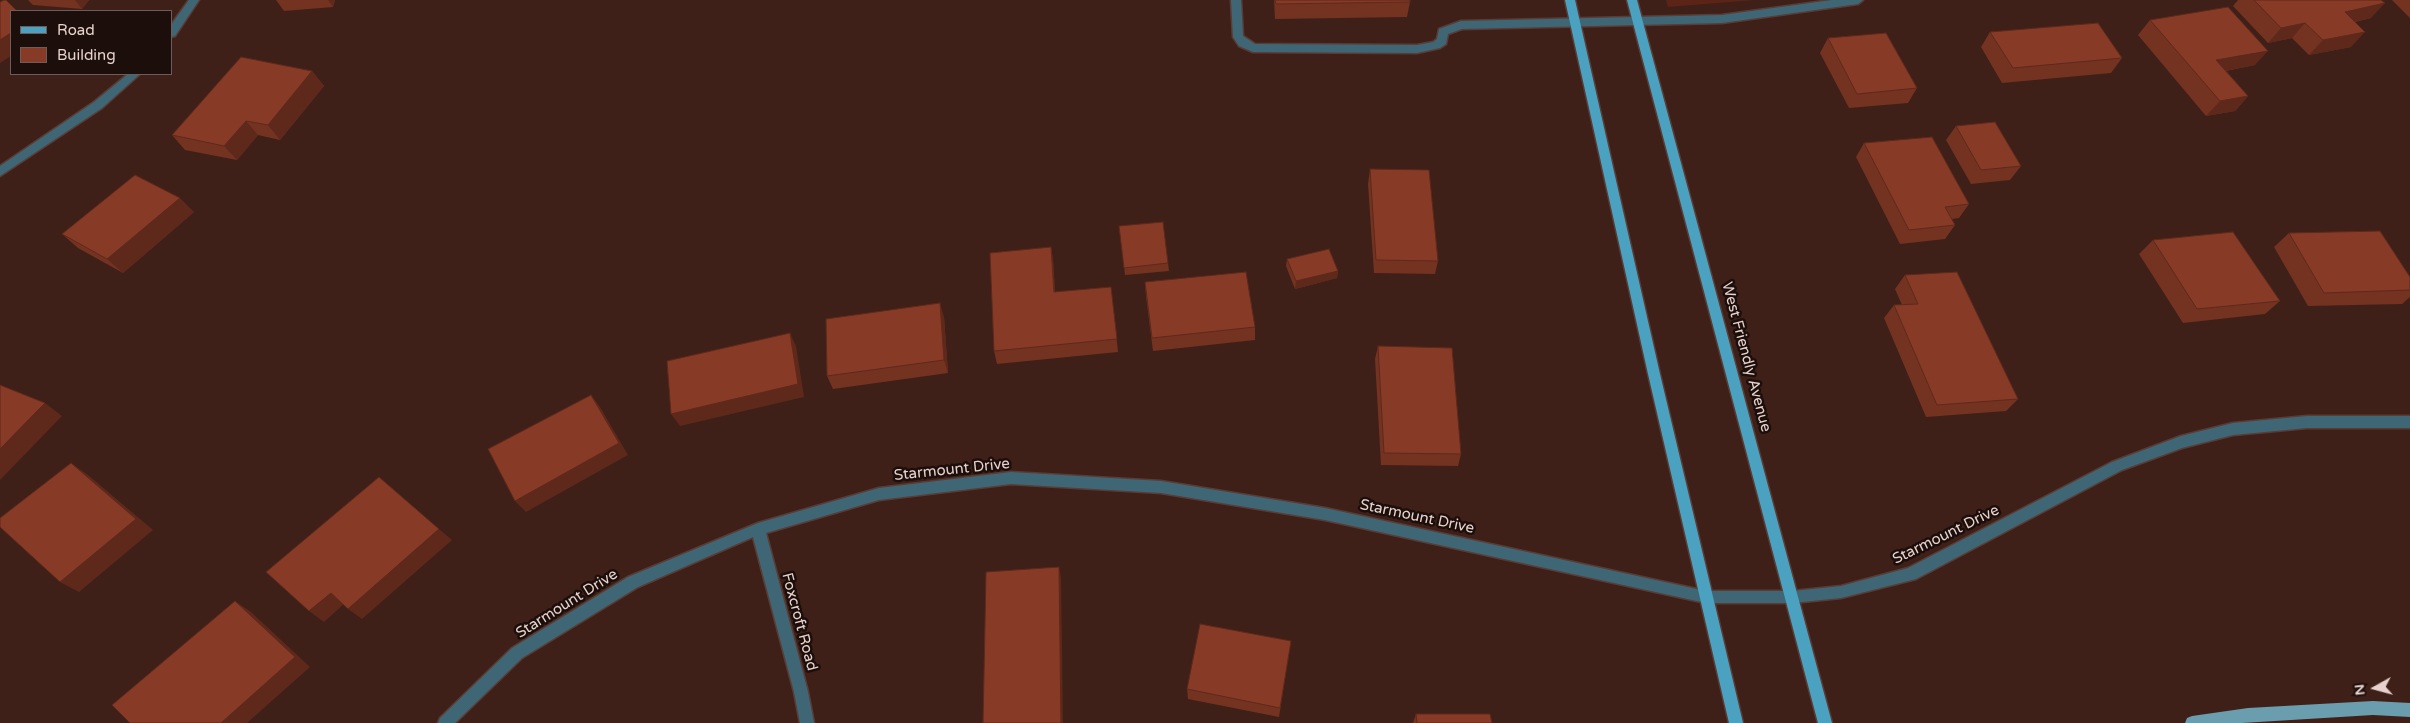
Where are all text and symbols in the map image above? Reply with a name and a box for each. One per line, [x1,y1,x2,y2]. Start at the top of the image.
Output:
legend [10,10,172,75]
text: Road [57,21,95,39]
text: Building [57,46,116,64]
street label: West Friendly Avenue [1717,280,1775,434]
street label: Starmount Drive [893,455,1011,485]
street label: Starmount Drive [1358,496,1476,538]
street label: Starmount Drive [1890,501,2002,569]
street label: Starmount Drive [513,566,621,642]
street label: Foxcroft Road [777,571,821,673]
north arrow [2350,663,2400,713]
text: N [2350,683,2369,697]

